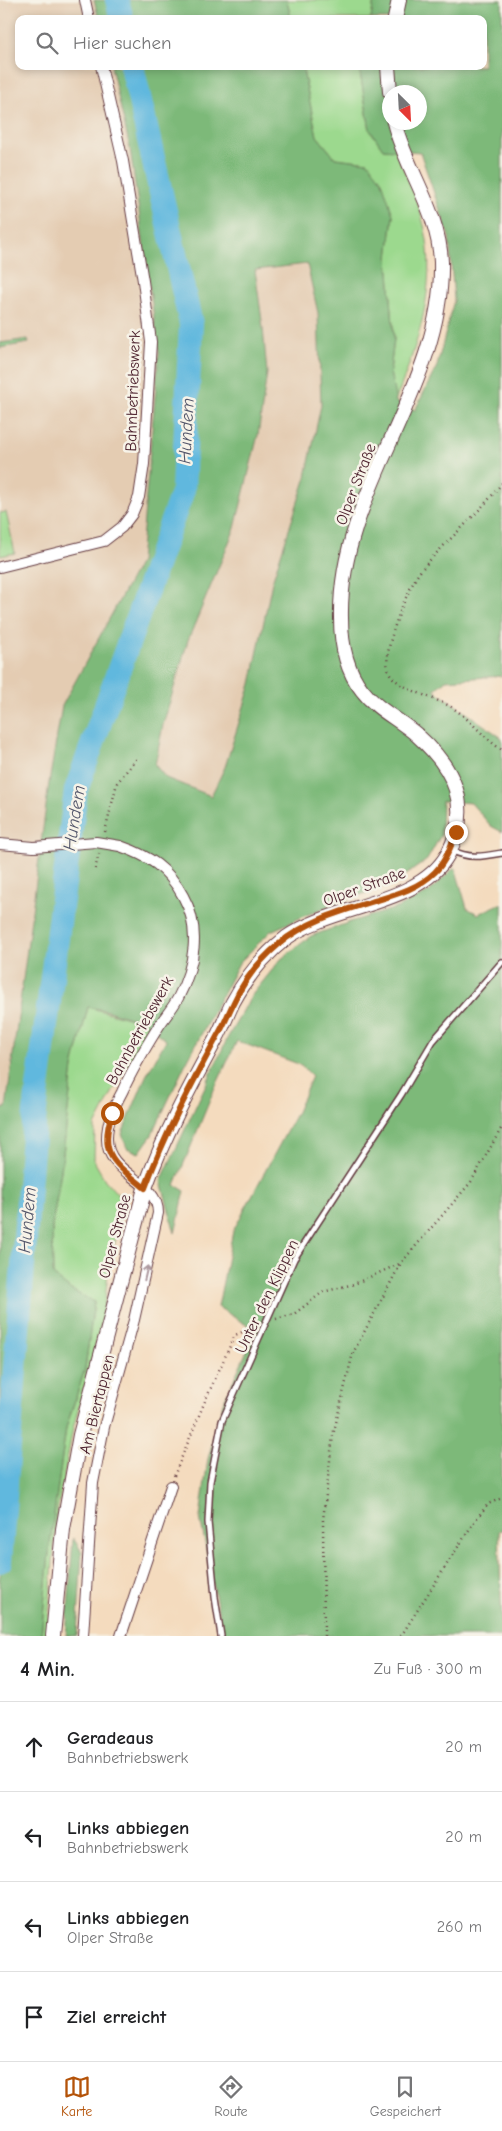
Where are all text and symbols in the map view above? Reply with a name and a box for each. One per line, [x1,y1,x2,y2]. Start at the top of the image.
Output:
search box [15,15,487,70]
icon: search [33,29,61,57]
text: Hier suchen [73,32,171,54]
north arrow [382,85,427,130]
street label: Bahnbetriebswerk [122,330,144,452]
water label: Hundem [174,397,199,465]
street label: Olper Straße [332,441,380,528]
water label: Hundem [59,784,90,852]
route end [445,821,468,844]
street label: Olper Straße [321,864,408,910]
street label: Bahnbetriebswerk [103,973,177,1088]
route start [101,1102,124,1125]
water label: Hundem [14,1186,41,1254]
street label: Olper Straße [95,1192,135,1280]
street label: Unter den Klippen [232,1237,302,1356]
one-way arrow [142,1265,151,1281]
street label: Am Biertappen [76,1353,118,1456]
text: 4 Min. [20,1657,75,1681]
text: Zu Fuß · 300 m [374,1660,482,1678]
text: Geradeaus [67,1727,153,1749]
icon: ahead [20,1733,48,1761]
text: 20 m [445,1738,482,1756]
text: Bahnbetriebswerk [67,1749,188,1767]
text: Links abbiegen [67,1817,189,1839]
icon: left [20,1823,48,1851]
text: 20 m [445,1828,482,1846]
text: Bahnbetriebswerk [67,1839,188,1857]
text: Links abbiegen [67,1907,189,1929]
icon: left [20,1913,48,1941]
text: 260 m [437,1918,482,1936]
text: Olper Straße [67,1929,153,1947]
icon: arrive [20,2003,48,2031]
text: Ziel erreicht [67,2006,166,2028]
tab: Karte [61,2073,92,2120]
tab: Route [214,2073,248,2120]
tab: Gespeichert [370,2073,441,2120]

